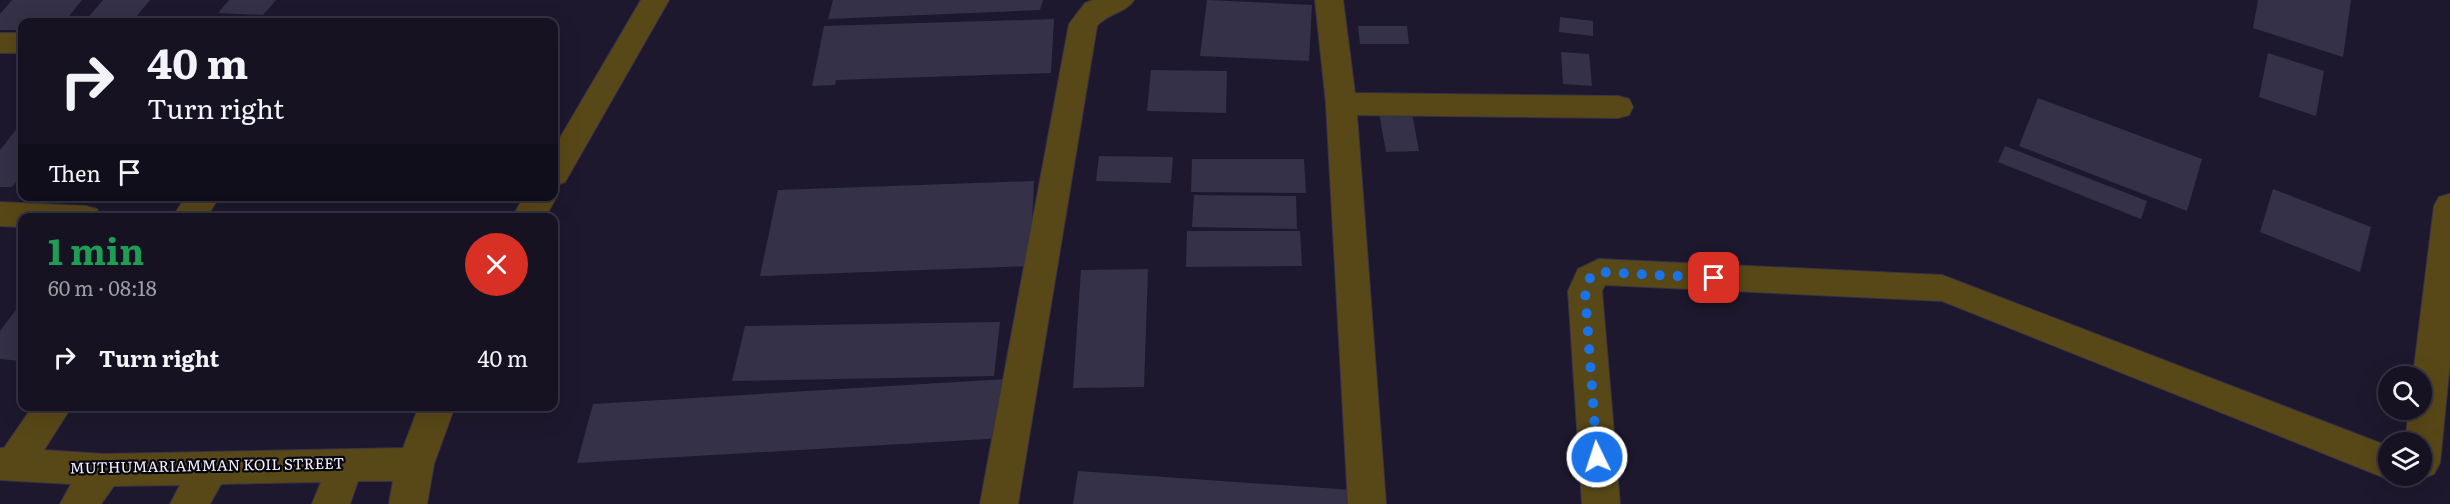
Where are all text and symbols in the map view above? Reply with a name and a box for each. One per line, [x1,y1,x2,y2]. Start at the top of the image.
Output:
text: 40 m [147,30,248,92]
icon: right [48,42,126,120]
text: Turn right [147,87,284,127]
text: Then [48,156,101,189]
icon: arrive [113,156,146,189]
text: 1 min [48,223,144,276]
button: close [465,233,528,296]
pin [1688,252,1739,303]
icon: arrive [1697,261,1730,294]
text: 60 m · 08:18 [48,272,157,302]
icon: right [48,341,81,374]
text: Turn right [99,341,219,374]
text: 40 m [477,341,528,374]
map controls [2378,366,2432,486]
button: search [2378,366,2432,420]
position arrow [1565,425,1629,489]
button: layers [2378,432,2432,486]
street label: MUTHUMARIAMMAN KOIL STREET [69,451,344,478]

